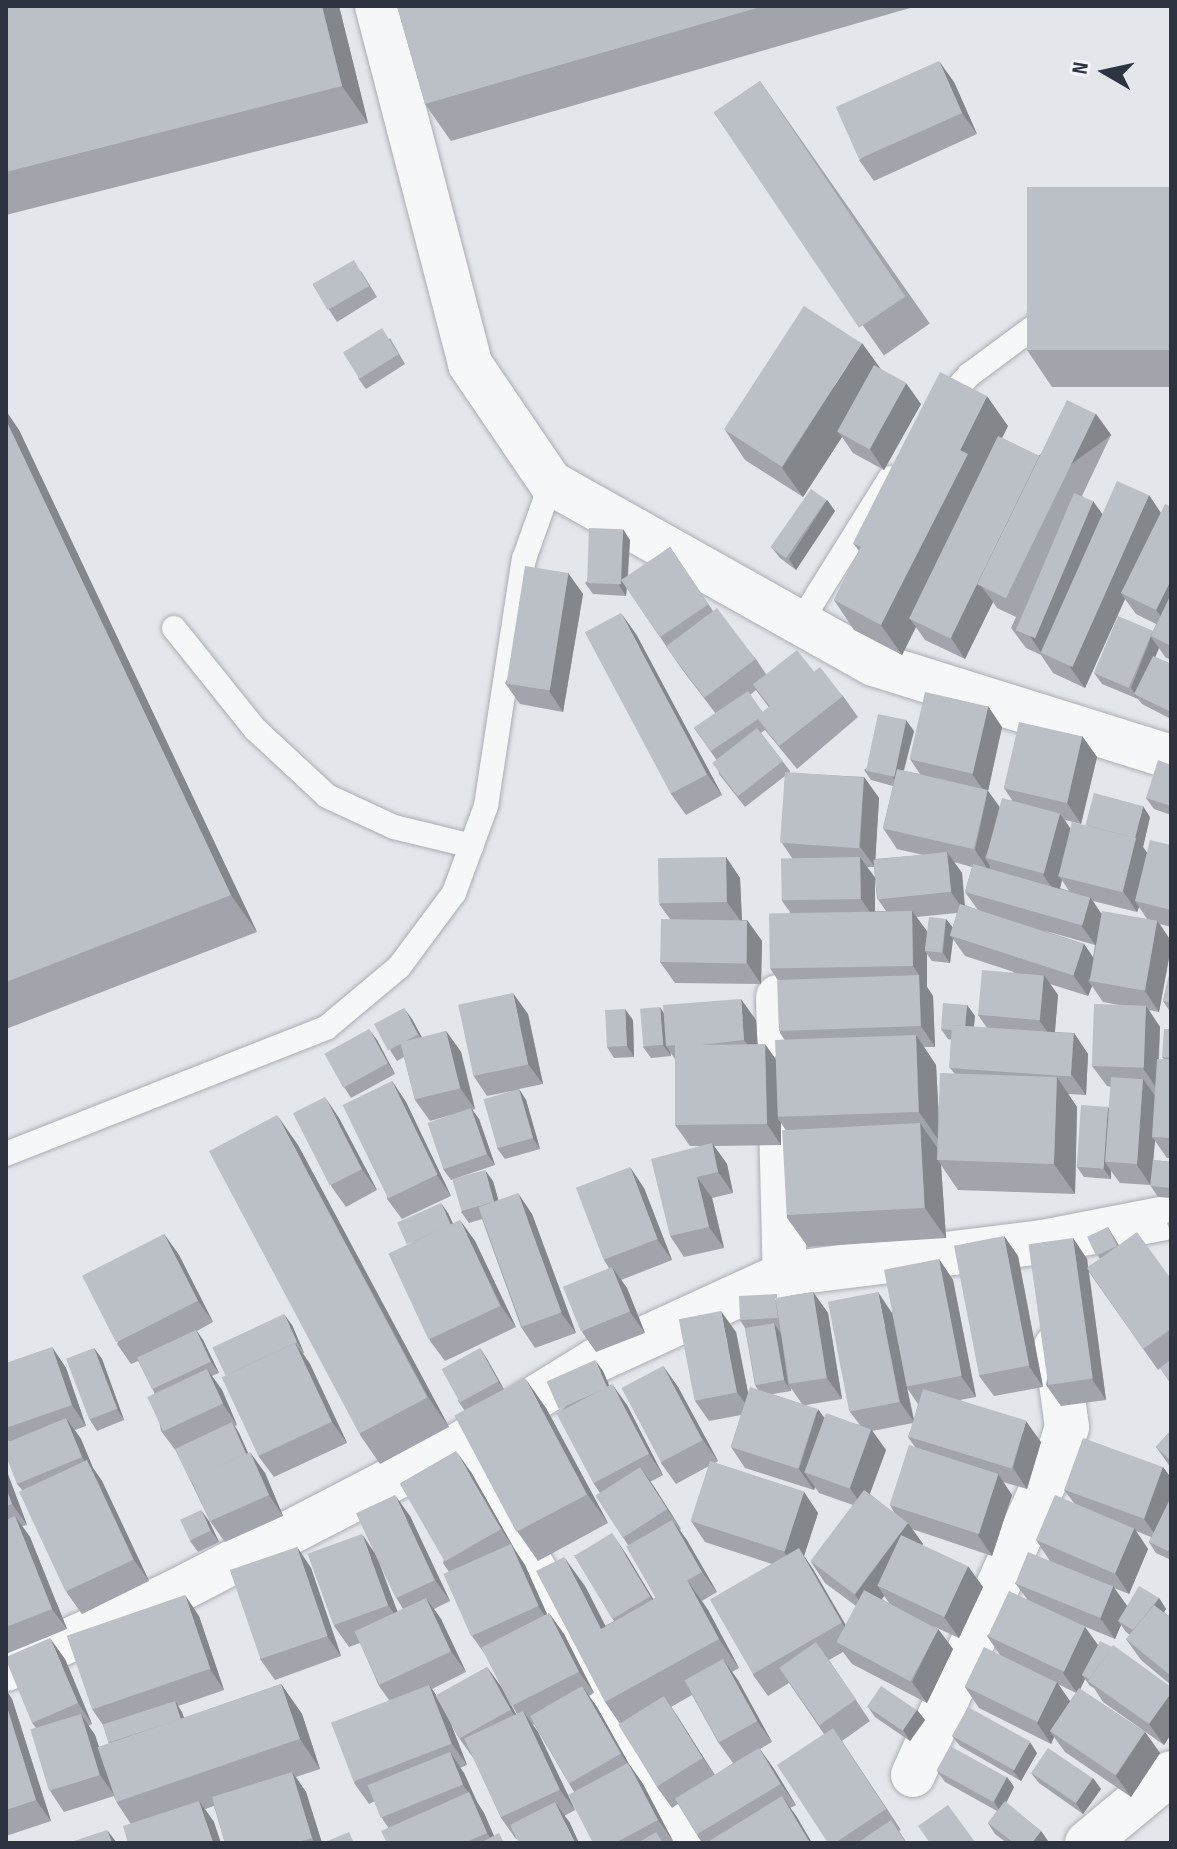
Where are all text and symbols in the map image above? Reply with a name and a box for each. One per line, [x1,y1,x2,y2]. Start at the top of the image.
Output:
north arrow [1065,32,1145,112]
text: N [1067,60,1095,76]

